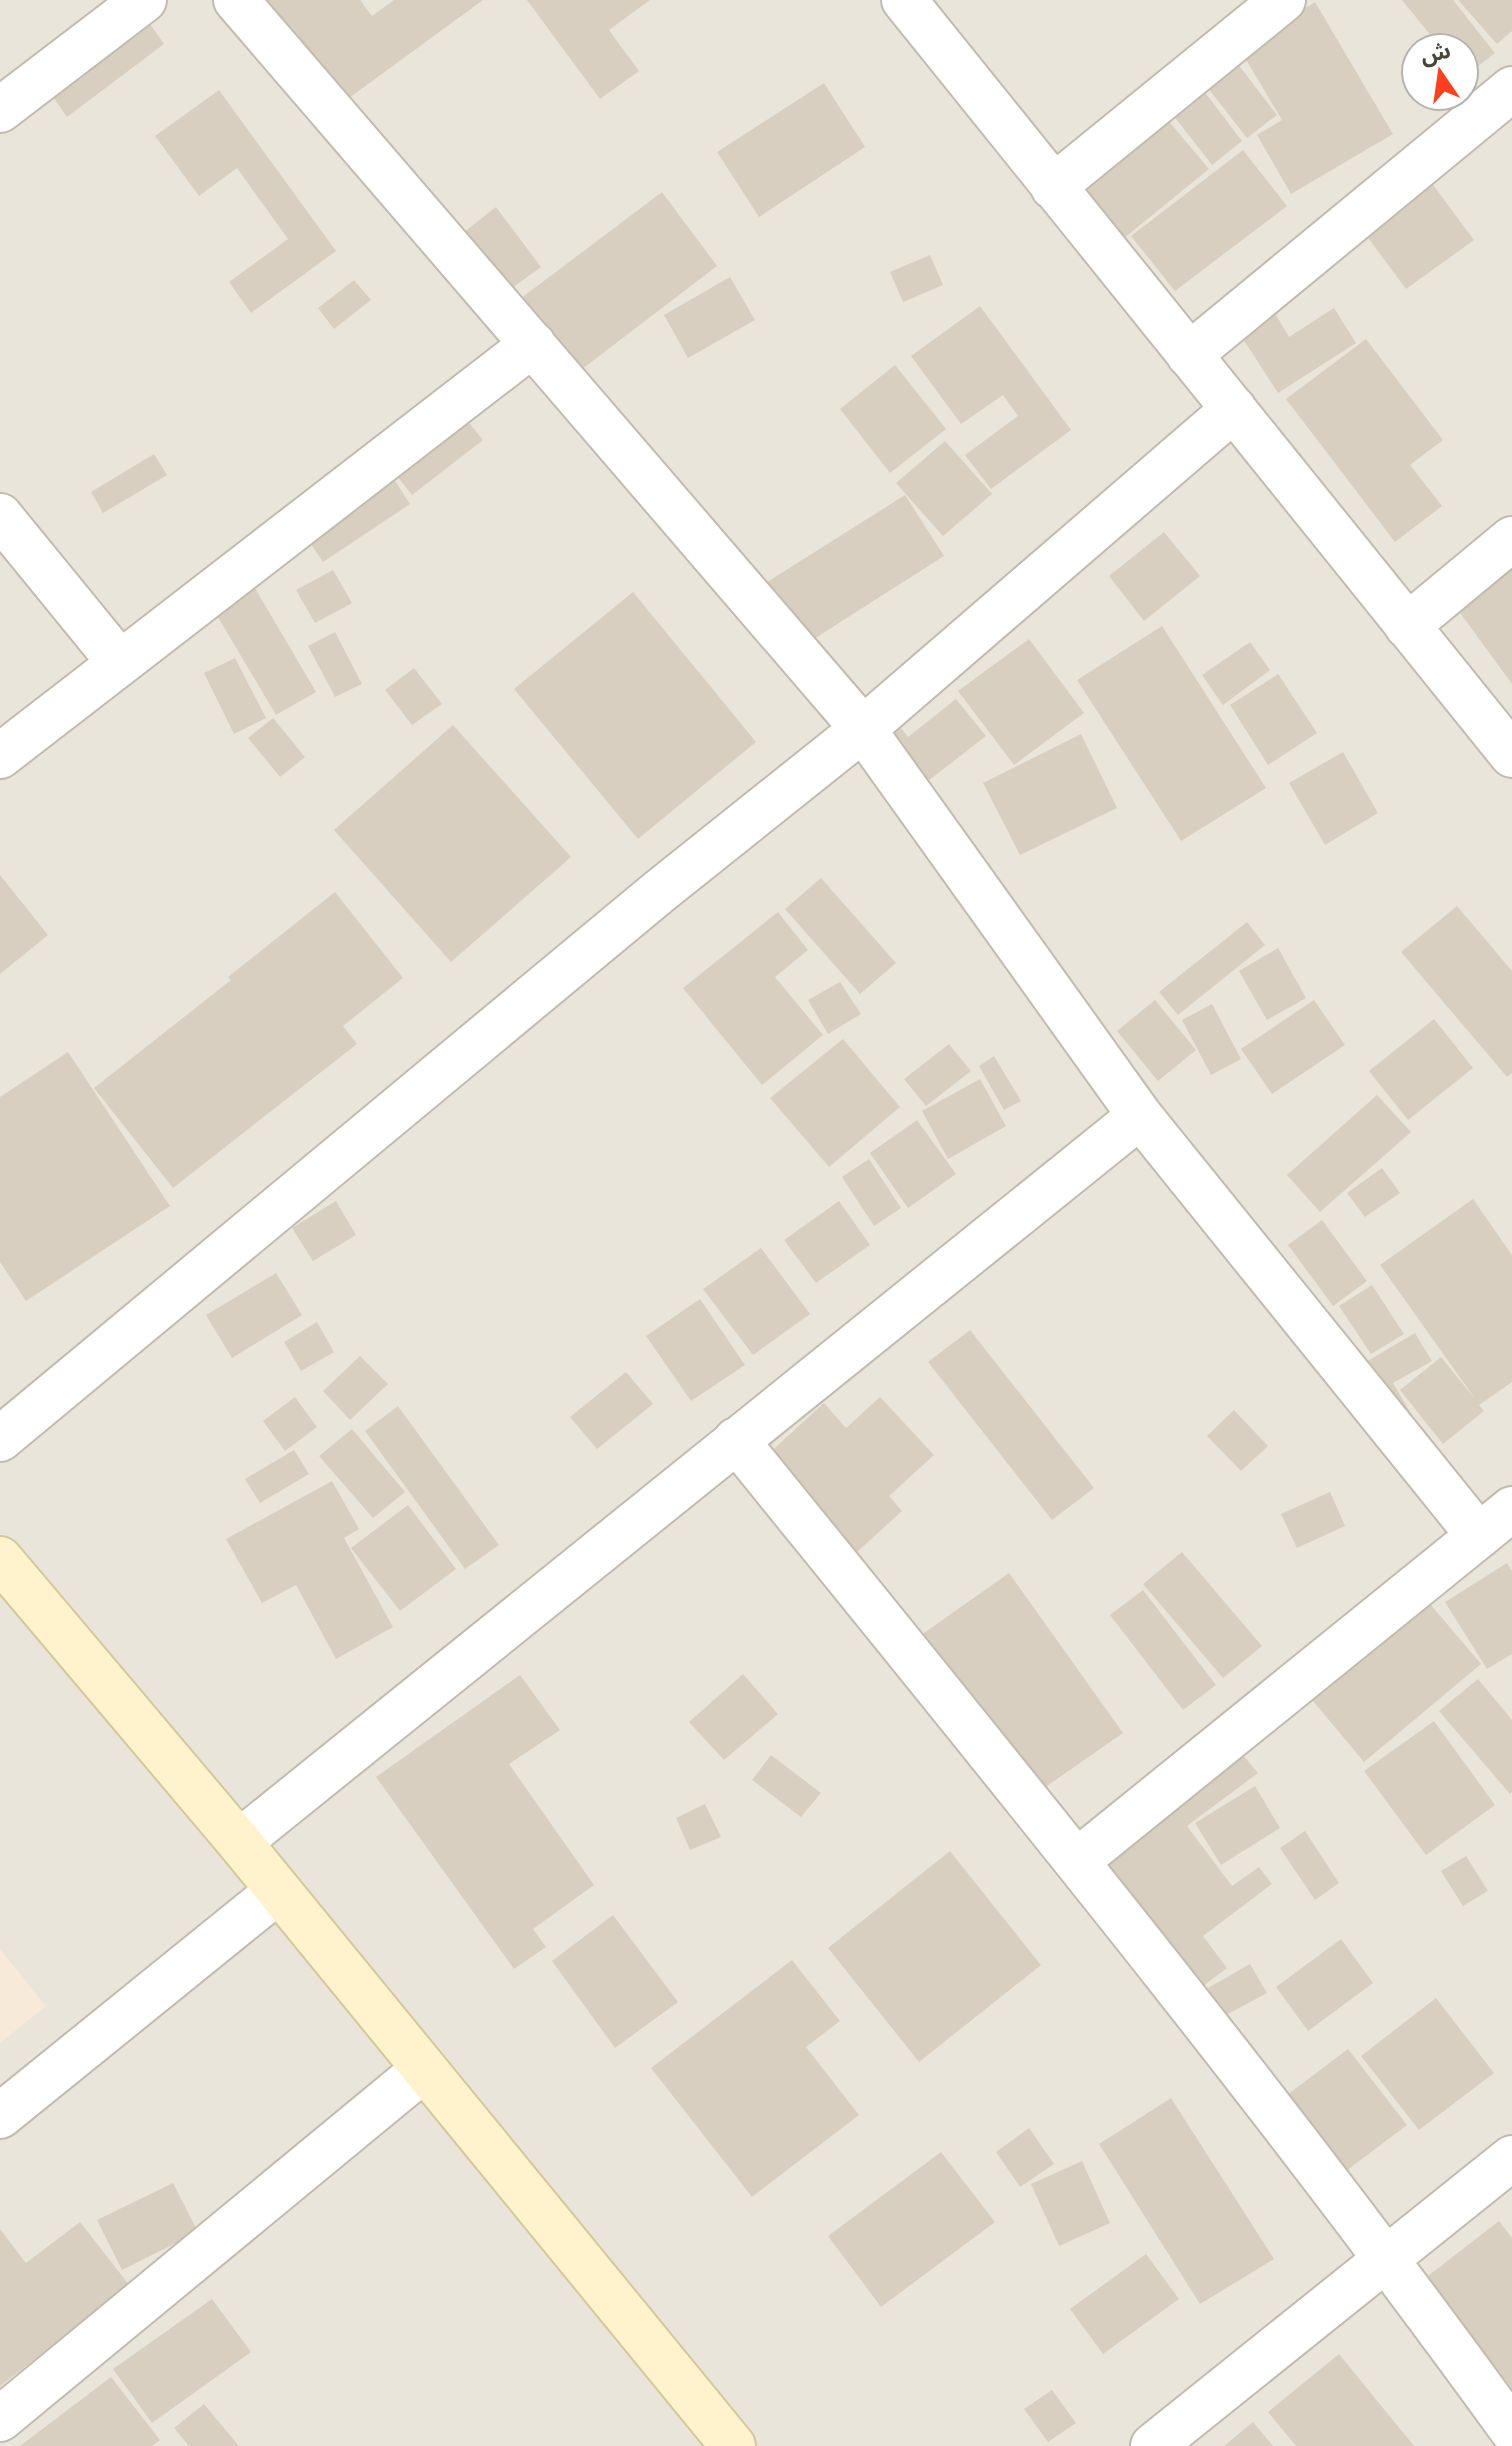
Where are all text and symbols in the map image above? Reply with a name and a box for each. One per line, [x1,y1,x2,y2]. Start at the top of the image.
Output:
north arrow [1400,32,1480,112]
text: ش [1418,36,1453,70]

